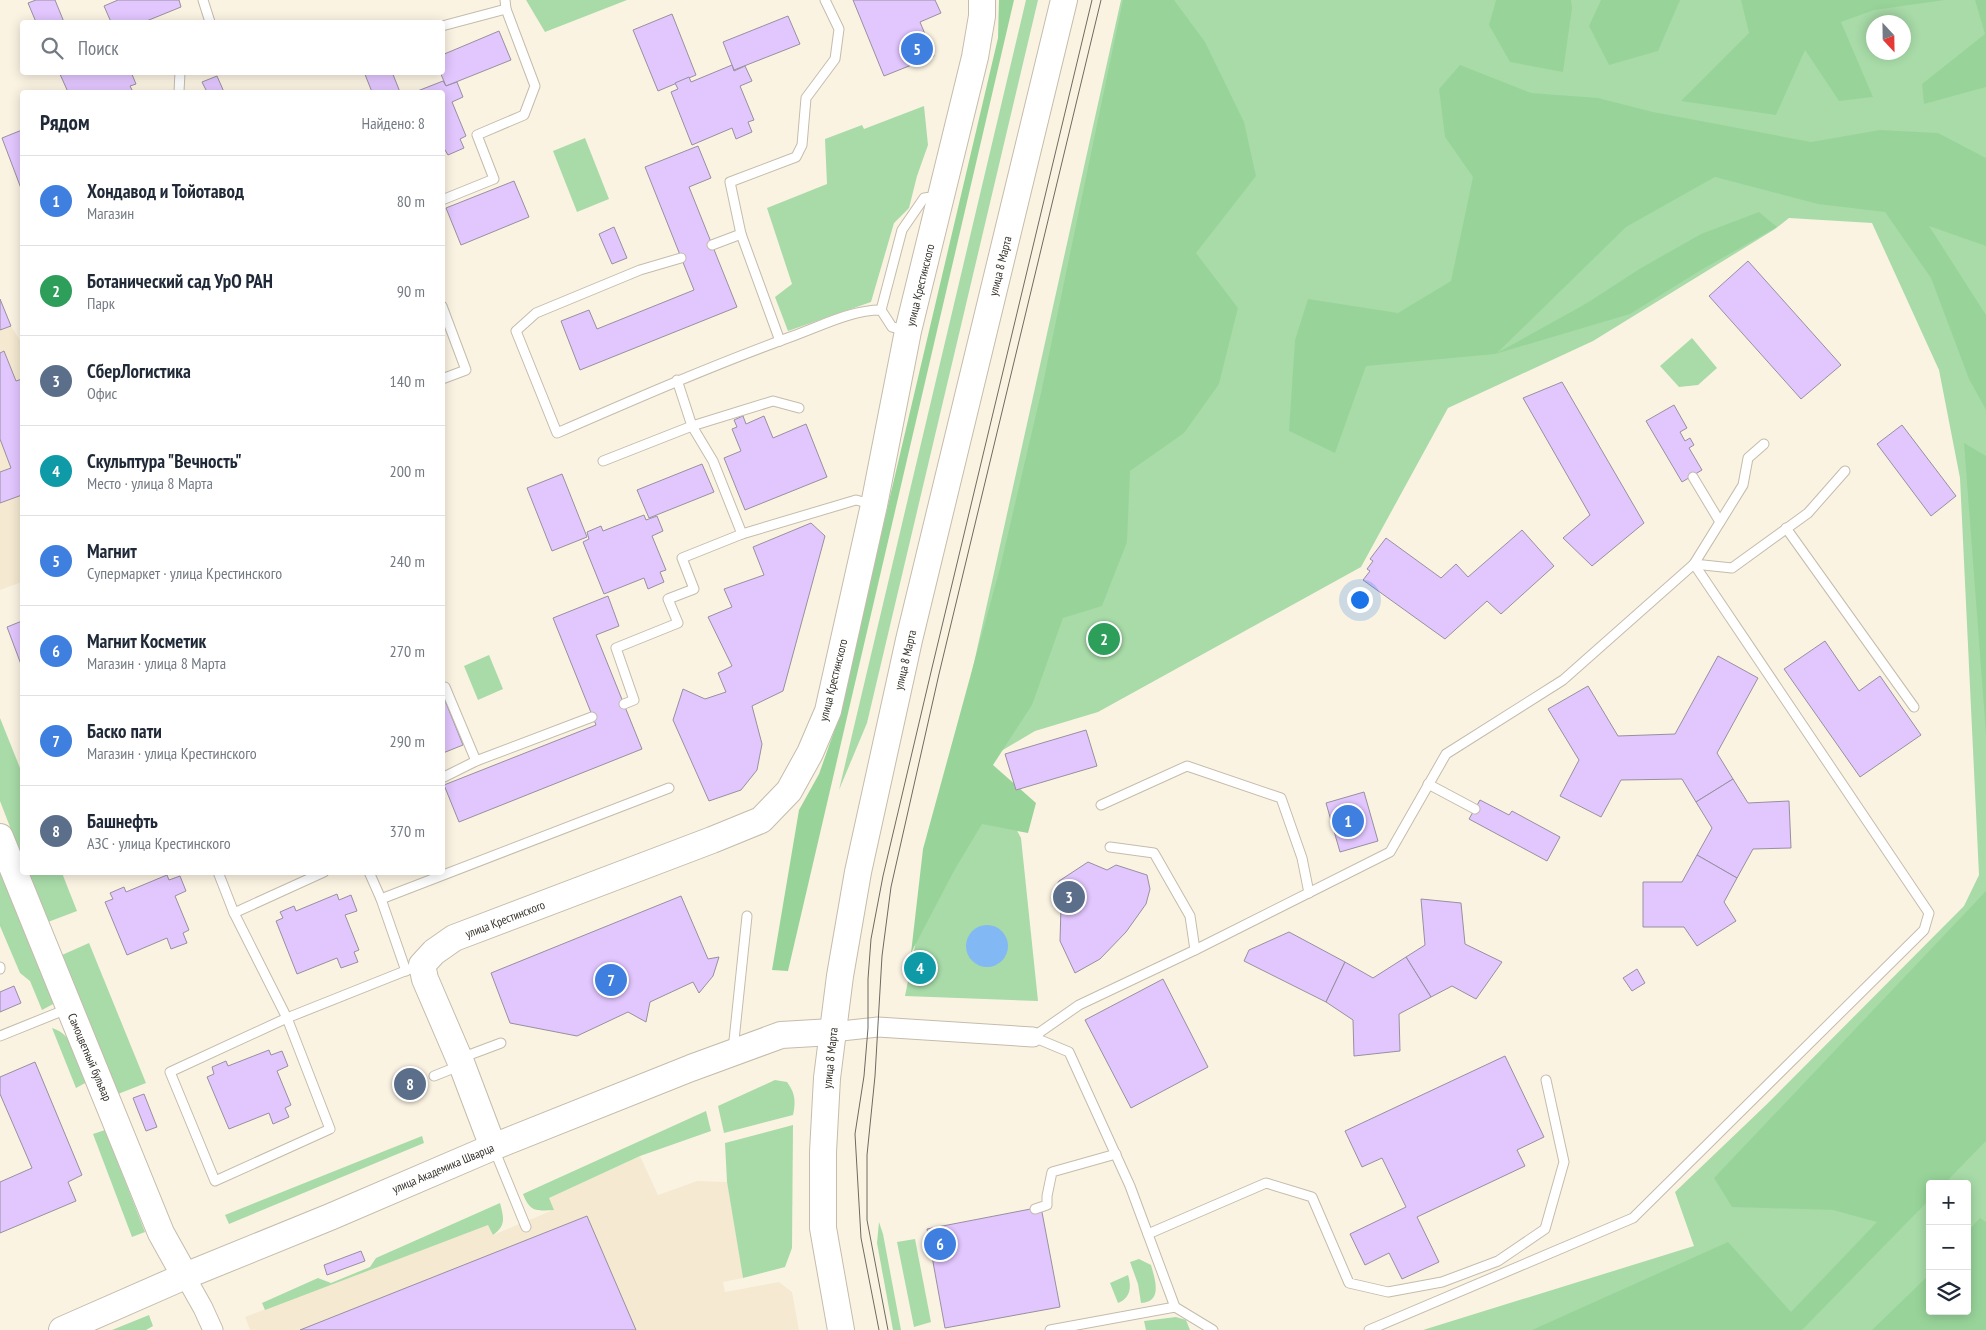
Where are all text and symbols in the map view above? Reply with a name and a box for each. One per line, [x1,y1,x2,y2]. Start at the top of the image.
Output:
north arrow [1866,15,1911,60]
search box [20,20,445,75]
pin: 5 [901,30,933,68]
icon: search [38,34,66,62]
text: Поиск [78,36,119,60]
text: Рядом [40,109,90,136]
text: Найдено: 8 [362,113,425,133]
text: Хондавод и Тойотавод [87,179,244,203]
text: 1 [52,191,60,211]
text: 80 m [397,191,425,211]
text: Магазин [87,203,134,223]
street label: улица 8 Марта [985,234,1015,298]
street label: улица Крестинского [903,242,937,328]
text: Ботанический сад УрО РАН [87,269,273,293]
text: 2 [52,281,60,301]
text: 90 m [397,281,425,301]
text: Парк [87,293,115,313]
text: СберЛогистика [87,359,191,383]
text: 3 [52,371,60,391]
text: 140 m [390,371,425,391]
text: Офис [87,383,117,403]
text: Скульптура "Вечность" [87,449,242,473]
text: 4 [52,461,60,481]
text: 200 m [390,461,425,481]
text: Место · улица 8 Марта [87,473,213,493]
text: Магнит [87,539,137,563]
text: 5 [52,551,60,571]
text: 240 m [390,551,425,571]
text: Супермаркет · улица Крестинского [87,563,282,583]
your location [1347,587,1373,613]
pin: 2 [1088,620,1120,658]
street label: улица 8 Марта [891,628,919,692]
text: Магнит Косметик [87,629,206,653]
street label: улица Крестинского [816,637,850,723]
text: 6 [52,641,60,661]
text: 270 m [390,641,425,661]
text: Магазин · улица 8 Марта [87,653,226,673]
text: Баско пати [87,719,162,743]
text: 7 [52,731,60,751]
text: 290 m [390,731,425,751]
text: Магазин · улица Крестинского [87,743,257,763]
pin: 1 [1332,802,1364,840]
text: Башнефть [87,809,158,833]
text: 8 [52,821,60,841]
text: 370 m [390,821,425,841]
text: АЗС · улица Крестинского [87,833,231,853]
pin: 3 [1053,878,1085,916]
street label: улица Крестинского [463,897,547,941]
pin: 4 [904,949,936,987]
pin: 7 [595,961,627,999]
street label: Самоцветный бульвар [65,1011,115,1103]
street label: улица 8 Марта [819,1027,841,1089]
pin: 8 [394,1065,426,1103]
street label: улица Академика Шварца [390,1140,496,1196]
map controls [1926,1180,1971,1315]
button: + [1926,1180,1971,1225]
pin: 6 [924,1225,956,1263]
button: − [1926,1225,1971,1270]
button: layers [1926,1270,1971,1315]

